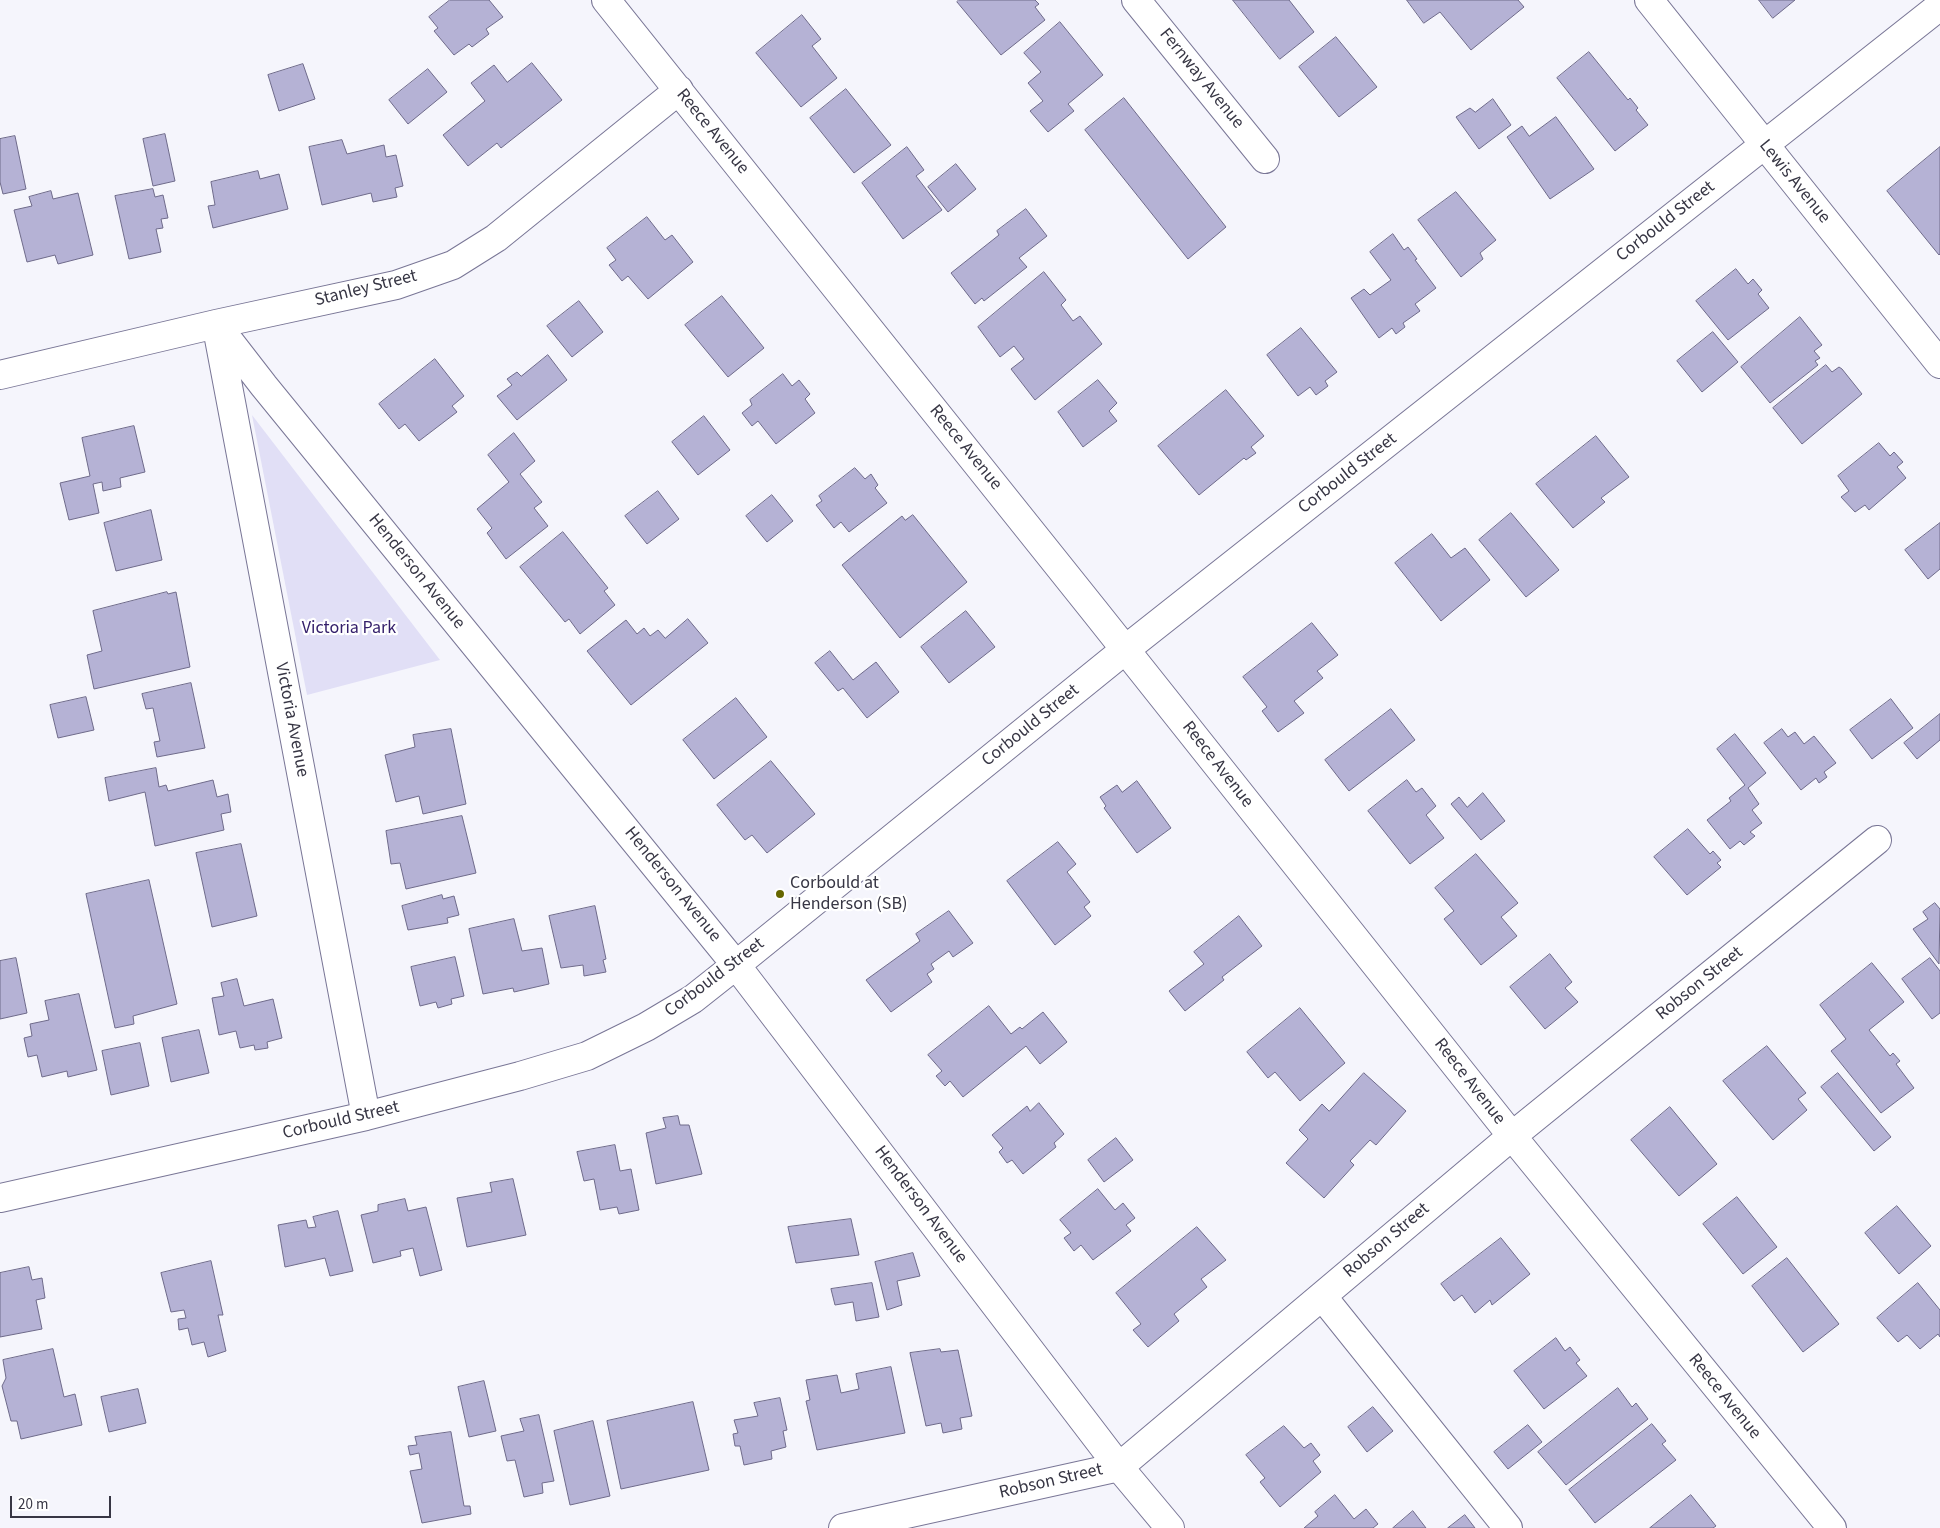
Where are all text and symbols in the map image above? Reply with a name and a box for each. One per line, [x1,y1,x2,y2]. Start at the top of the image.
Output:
street label: Fernway Avenue [1154,24,1248,134]
street label: Reece Avenue [671,85,753,179]
street label: Lewis Avenue [1754,136,1834,228]
street label: Corbould Street [1612,177,1720,267]
street label: Stanley Street [313,266,419,312]
street label: Reece Avenue [924,401,1006,495]
street label: Corbould Street [1294,429,1402,519]
street label: Henderson Avenue [363,510,469,634]
park label: Victoria Park [302,618,396,640]
street label: Victoria Avenue [269,661,313,779]
street label: Corbould Street [978,680,1084,772]
street label: Reece Avenue [1177,717,1257,813]
street label: Henderson Avenue [619,823,725,947]
place label: Corbould at Henderson (SB) [790,873,907,916]
marker: Corbould at Henderson (SB) [774,888,786,900]
street label: Corbould Street [661,934,769,1022]
street label: Robson Street [1652,942,1748,1026]
street label: Reece Avenue [1429,1034,1509,1130]
street label: Corbould Street [281,1097,401,1145]
street label: Henderson Avenue [869,1142,971,1268]
street label: Robson Street [1340,1199,1434,1283]
street label: Reece Avenue [1683,1350,1765,1444]
street label: Robson Street [997,1460,1105,1504]
scale bar [12,1486,114,1518]
text: 20 m [18,1494,48,1515]

